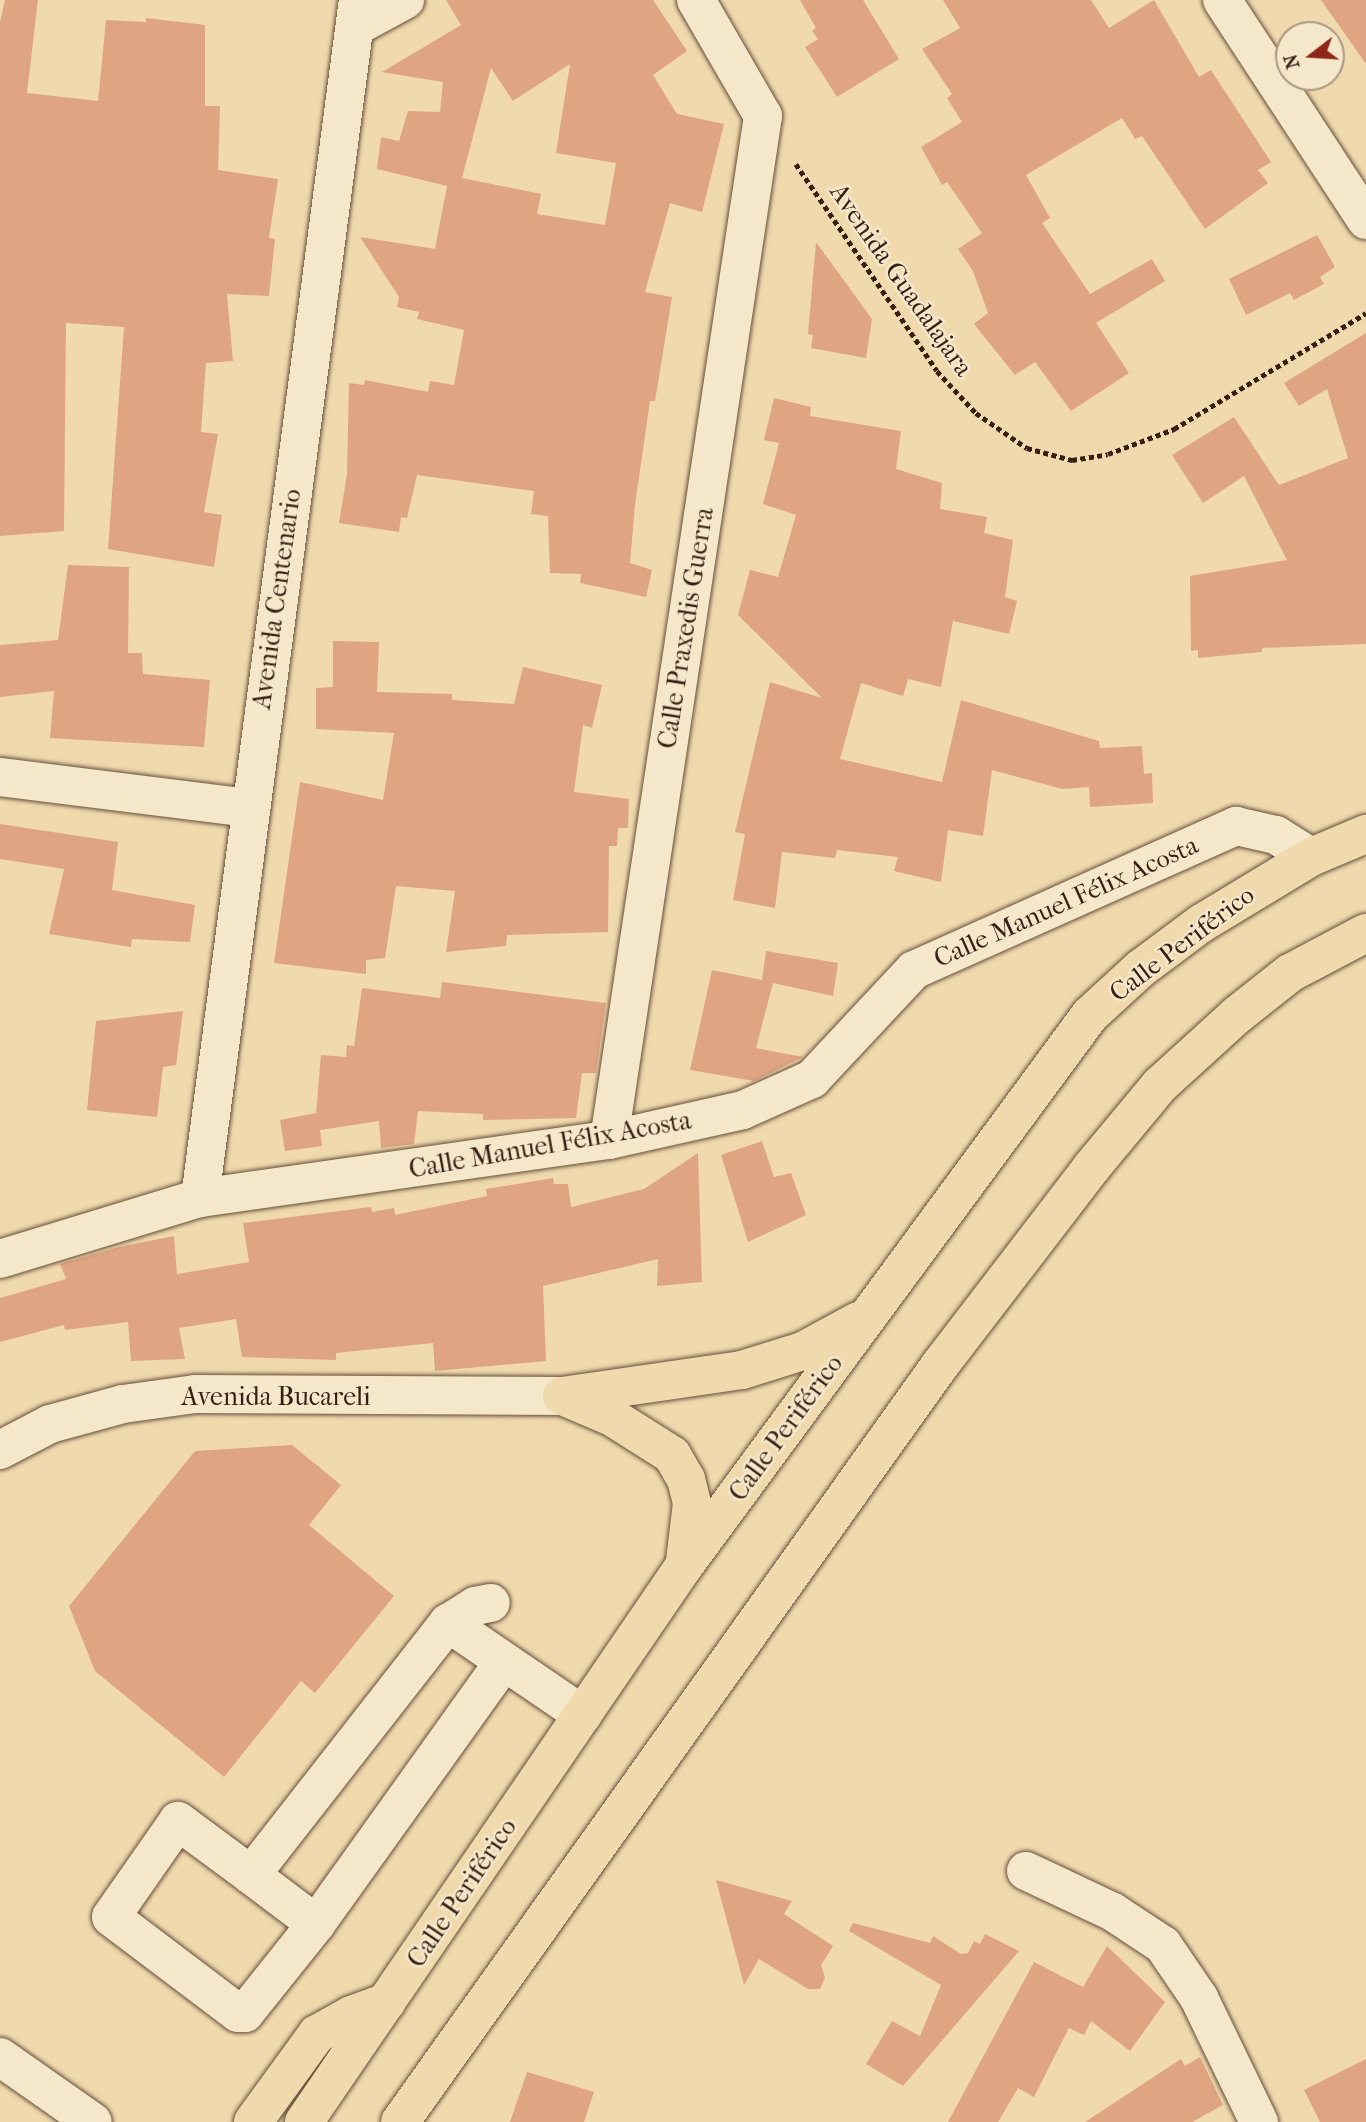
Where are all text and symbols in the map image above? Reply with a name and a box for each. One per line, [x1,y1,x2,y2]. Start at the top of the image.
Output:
north arrow [1275,21,1345,91]
text: N [1279,51,1304,72]
street label: Avenida Guadalajara [823,178,979,382]
street label: Avenida Centenario [246,487,308,711]
street label: Calle Praxedis Guerra [652,505,720,751]
street label: Calle Manuel Félix Acosta [929,830,1203,974]
street label: Calle Periférico [1103,879,1261,1009]
street label: Calle Manuel Félix Acosta [407,1105,693,1185]
street label: Calle Periférico [722,1349,850,1507]
street label: Avenida Bucareli [181,1381,371,1413]
street label: Calle Periférico [401,1813,523,1973]

